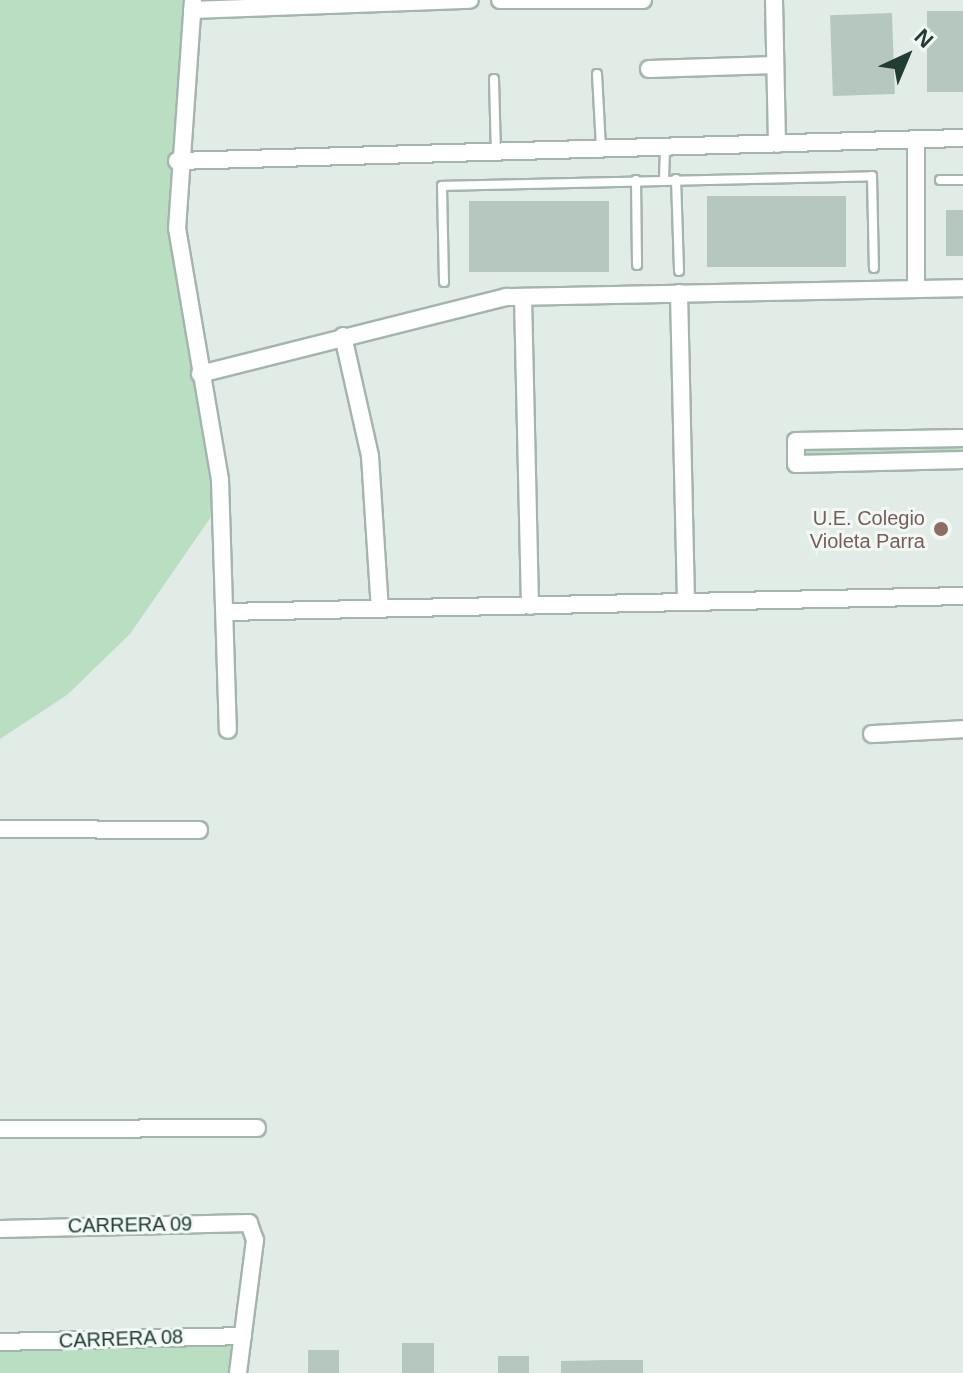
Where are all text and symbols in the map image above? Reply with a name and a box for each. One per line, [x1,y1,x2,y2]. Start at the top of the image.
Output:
north arrow [867,16,947,96]
text: N [910,24,938,53]
place label: U.E. Colegio Violeta Parra [810,506,925,553]
marker: U.E. Colegio Violeta Parra [932,520,950,538]
street label: CARRERA 09 [67,1212,193,1238]
street label: CARRERA 08 [58,1325,184,1353]

